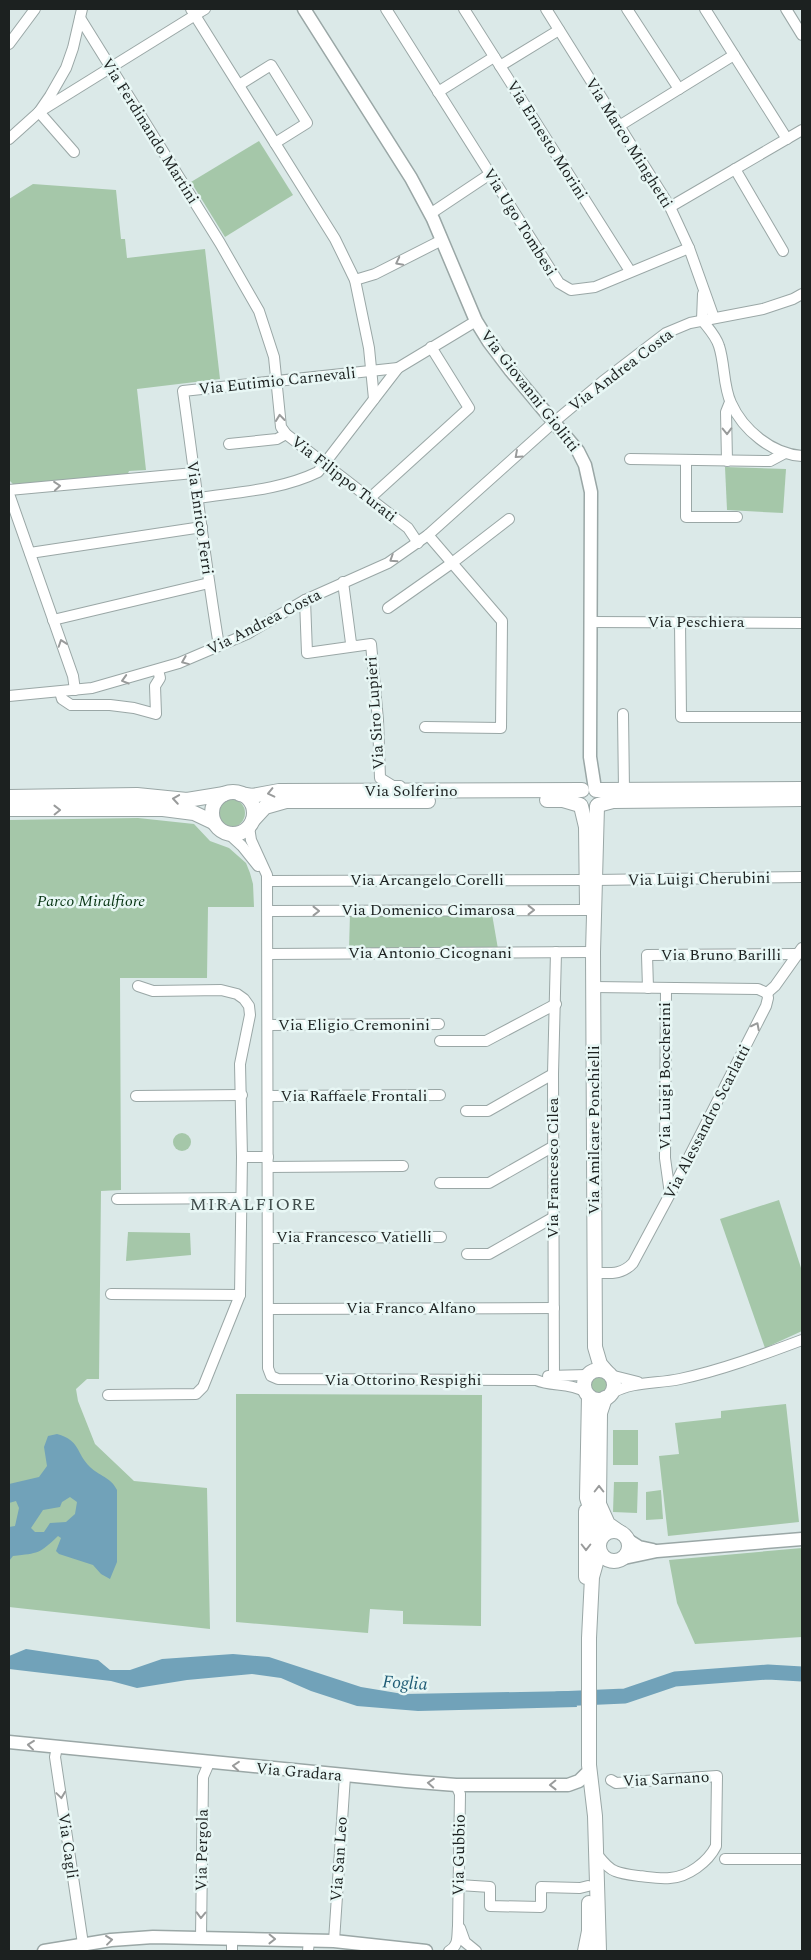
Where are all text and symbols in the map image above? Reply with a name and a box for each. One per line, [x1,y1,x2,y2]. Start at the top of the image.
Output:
street label: Via Ferdinando Martini [95,53,205,209]
street label: Via Marco Minghetti [579,73,679,213]
street label: Via Ernesto Morini [500,75,594,205]
street label: Via Ugo Tombesi [477,163,563,281]
one-way arrow [395,256,404,266]
street label: Via Andrea Costa [564,323,678,417]
street label: Via Giovanni Giolitti [474,325,586,457]
street label: Via Eutimio Carnevali [197,361,357,401]
one-way arrow [275,413,286,421]
one-way arrow [721,427,732,435]
street label: Via Filippo Turati [286,430,402,528]
one-way arrow [514,449,523,458]
street label: Via Enrico Ferri [180,459,220,577]
one-way arrow [54,481,62,492]
one-way arrow [390,553,399,562]
street label: Via Andrea Costa [203,583,325,661]
street label: Via Peschiera [647,610,745,634]
one-way arrow [57,640,67,648]
one-way arrow [181,654,190,665]
street label: Via Siro Lupieri [359,656,391,770]
one-way arrow [122,674,130,684]
street label: Via Solferino [364,779,458,803]
one-way arrow [266,787,275,798]
one-way arrow [172,794,181,804]
one-way arrow [54,804,62,815]
street label: Via Luigi Cherubini [627,866,771,892]
street label: Via Arcangelo Corelli [350,868,504,892]
park label: Parco Miralfiore [37,889,145,913]
street label: Via Domenico Cimarosa [341,898,515,922]
one-way arrow [528,905,536,915]
one-way arrow [313,906,321,916]
street label: Via Antonio Cicognani [348,941,512,965]
street label: Via Bruno Barilli [661,943,781,967]
street label: Via Luigi Boccherini [653,1002,677,1150]
street label: Via Eligio Cremonini [278,1013,430,1037]
one-way arrow [750,1022,760,1031]
street label: Via Alessandro Scarlatti [657,1040,757,1204]
street label: Via Amilcare Ponchielli [582,1045,606,1215]
street label: Via Raffaele Frontali [281,1084,427,1108]
street label: Via Francesco Cilea [541,1097,565,1239]
district label: MIRALFIORE [189,1191,317,1218]
street label: Via Francesco Vatielli [276,1225,432,1249]
street label: Via Franco Alfano [346,1296,476,1320]
street label: Via Ottorino Respighi [325,1368,482,1392]
one-way arrow [594,1485,604,1493]
one-way arrow [581,1543,591,1551]
water label: Foglia [382,1668,428,1698]
one-way arrow [26,1740,34,1751]
street label: Via Gradara [255,1756,343,1788]
one-way arrow [231,1760,239,1771]
street label: Via Sarnano [622,1765,710,1793]
one-way arrow [427,1778,435,1789]
one-way arrow [548,1780,556,1791]
one-way arrow [55,1791,65,1800]
street label: Via Pergola [189,1808,215,1891]
street label: Via Cagli [52,1811,84,1881]
street label: Via Gubbio [446,1814,472,1896]
street label: Via San Leo [324,1816,354,1902]
one-way arrow [196,1912,206,1920]
one-way arrow [268,1934,276,1945]
one-way arrow [105,1936,114,1946]

